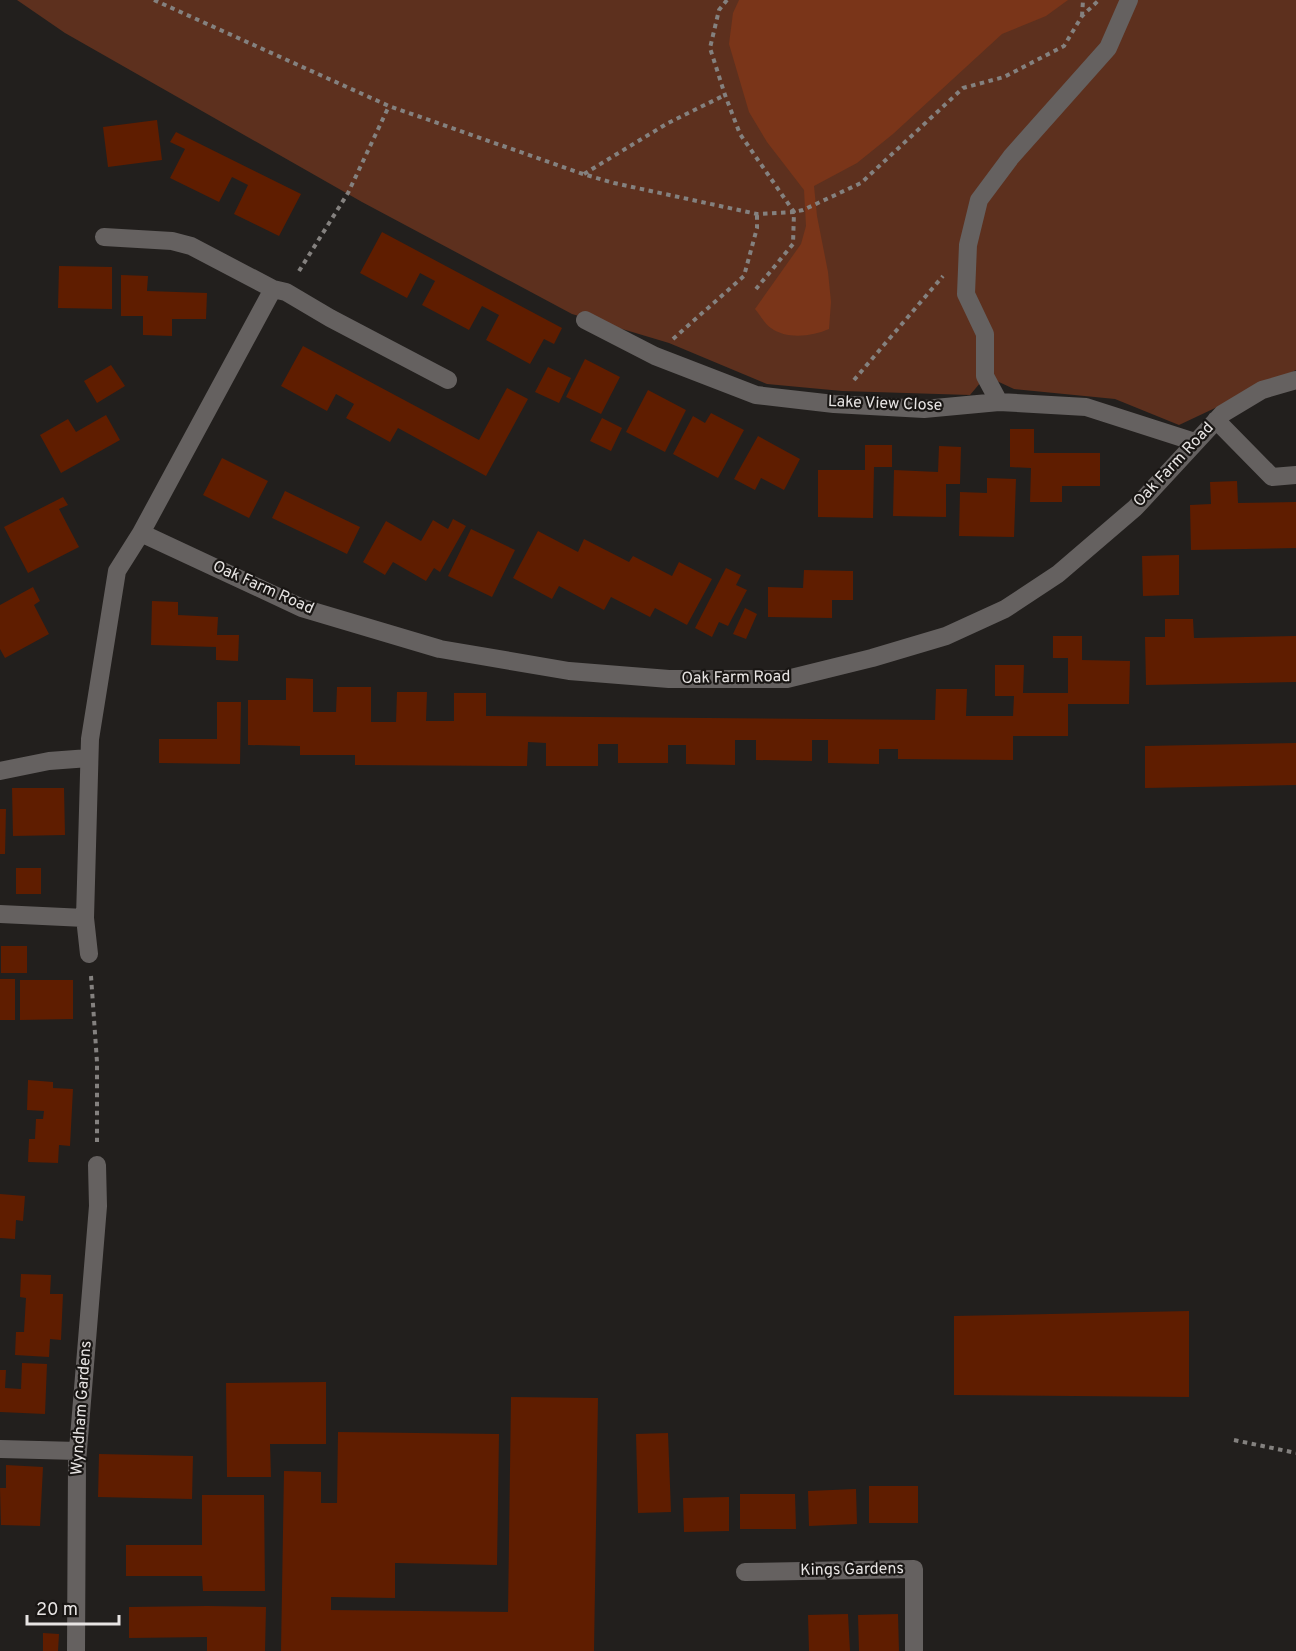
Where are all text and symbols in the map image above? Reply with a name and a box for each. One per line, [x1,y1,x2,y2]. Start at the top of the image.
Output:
street label: Lake View Close [827,392,943,416]
street label: Oak Farm Road [1130,418,1218,512]
street label: Oak Farm Road [209,557,317,619]
street label: Oak Farm Road [681,667,791,689]
street label: Wyndham Gardens [67,1340,97,1476]
street label: Kings Gardens [800,1559,904,1581]
scale bar [27,1588,118,1626]
text: 20 m [36,1599,78,1622]

